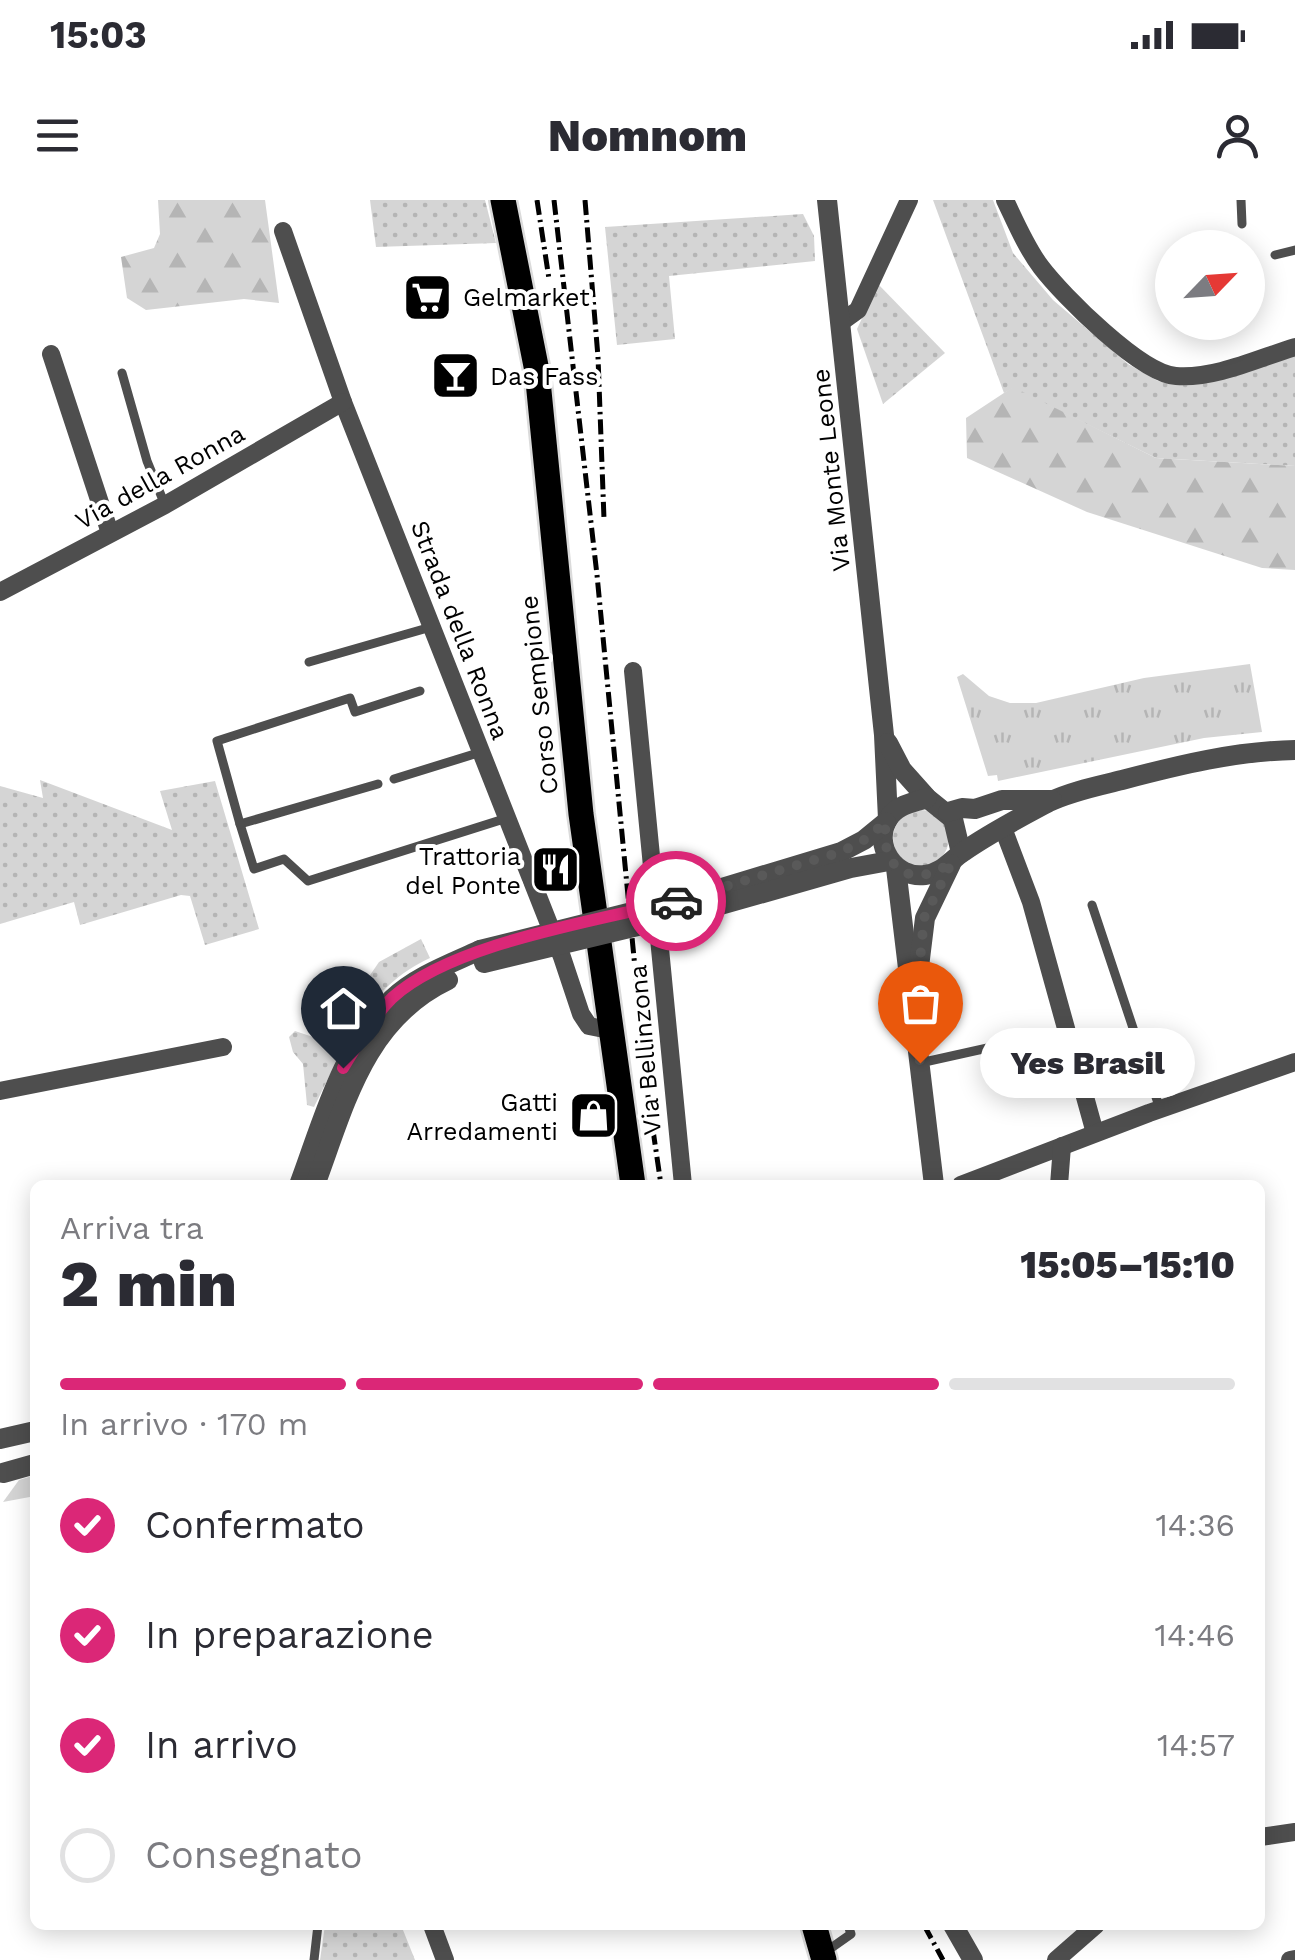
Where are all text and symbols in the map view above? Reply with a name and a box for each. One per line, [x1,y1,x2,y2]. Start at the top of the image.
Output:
text: 15:03 [50,13,147,57]
icon: menu [30,108,85,163]
icon: person [1210,108,1265,163]
text: Nomnom [548,109,747,162]
north arrow [1155,230,1265,340]
map controls [1155,230,1265,340]
supermarket icon: Gelmarket [402,271,454,323]
place label: Gelmarket [463,283,590,312]
bar icon: Das Fass [429,350,481,402]
place label: Das Fass [490,362,598,391]
street label: Via Monte Leone [806,367,856,573]
street label: Via della Ronna [70,419,250,535]
street label: Strada della Ronna [405,516,515,744]
street label: Corso Sempione [514,594,564,796]
place label: Trattoria del Ponte [405,842,521,900]
restaurant icon: Trattoria del Ponte [530,844,582,896]
courier [626,851,726,951]
icon: car [649,874,704,929]
pin [878,961,963,1064]
street label: Via Bellinzona [623,964,667,1136]
pin [301,966,386,1069]
icon: bag [893,976,948,1031]
icon: home [316,981,371,1036]
callout: Yes Brasil [980,1028,1195,1098]
text: Yes Brasil [1010,1044,1165,1082]
place label: Gatti Arredamenti [407,1088,558,1146]
shop icon: Gatti Arredamenti [567,1090,619,1142]
text: Arriva tra [60,1209,204,1247]
text: 15:05–15:10 [1020,1243,1235,1287]
text: 2 min [60,1246,237,1322]
text: In arrivo · 170 m [60,1405,308,1443]
icon: check [60,1498,115,1553]
text: Confermato [145,1503,365,1547]
text: 14:36 [1155,1506,1235,1544]
icon: check [60,1608,115,1663]
text: In preparazione [145,1613,434,1657]
text: 14:46 [1154,1616,1235,1654]
icon: check [60,1718,115,1773]
text: In arrivo [145,1723,298,1767]
text: 14:57 [1157,1726,1235,1764]
text: Consegnato [145,1833,363,1877]

